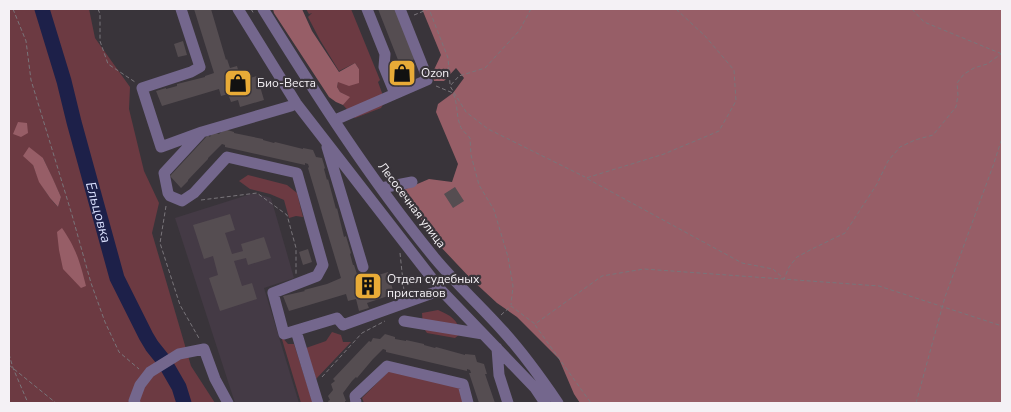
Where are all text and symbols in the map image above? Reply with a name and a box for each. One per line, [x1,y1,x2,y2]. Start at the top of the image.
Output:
shop icon: Ozon [387,58,417,88]
place label: Ozon [421,65,449,81]
shop icon: Био-Веста [223,68,253,98]
place label: Био-Веста [257,75,316,91]
street label: Лесосечная улица [375,159,449,251]
water label: Ельцовка [81,180,116,245]
building icon: Отдел судебных приставов [353,271,383,301]
place label: Отдел судебных приставов [387,271,480,301]

